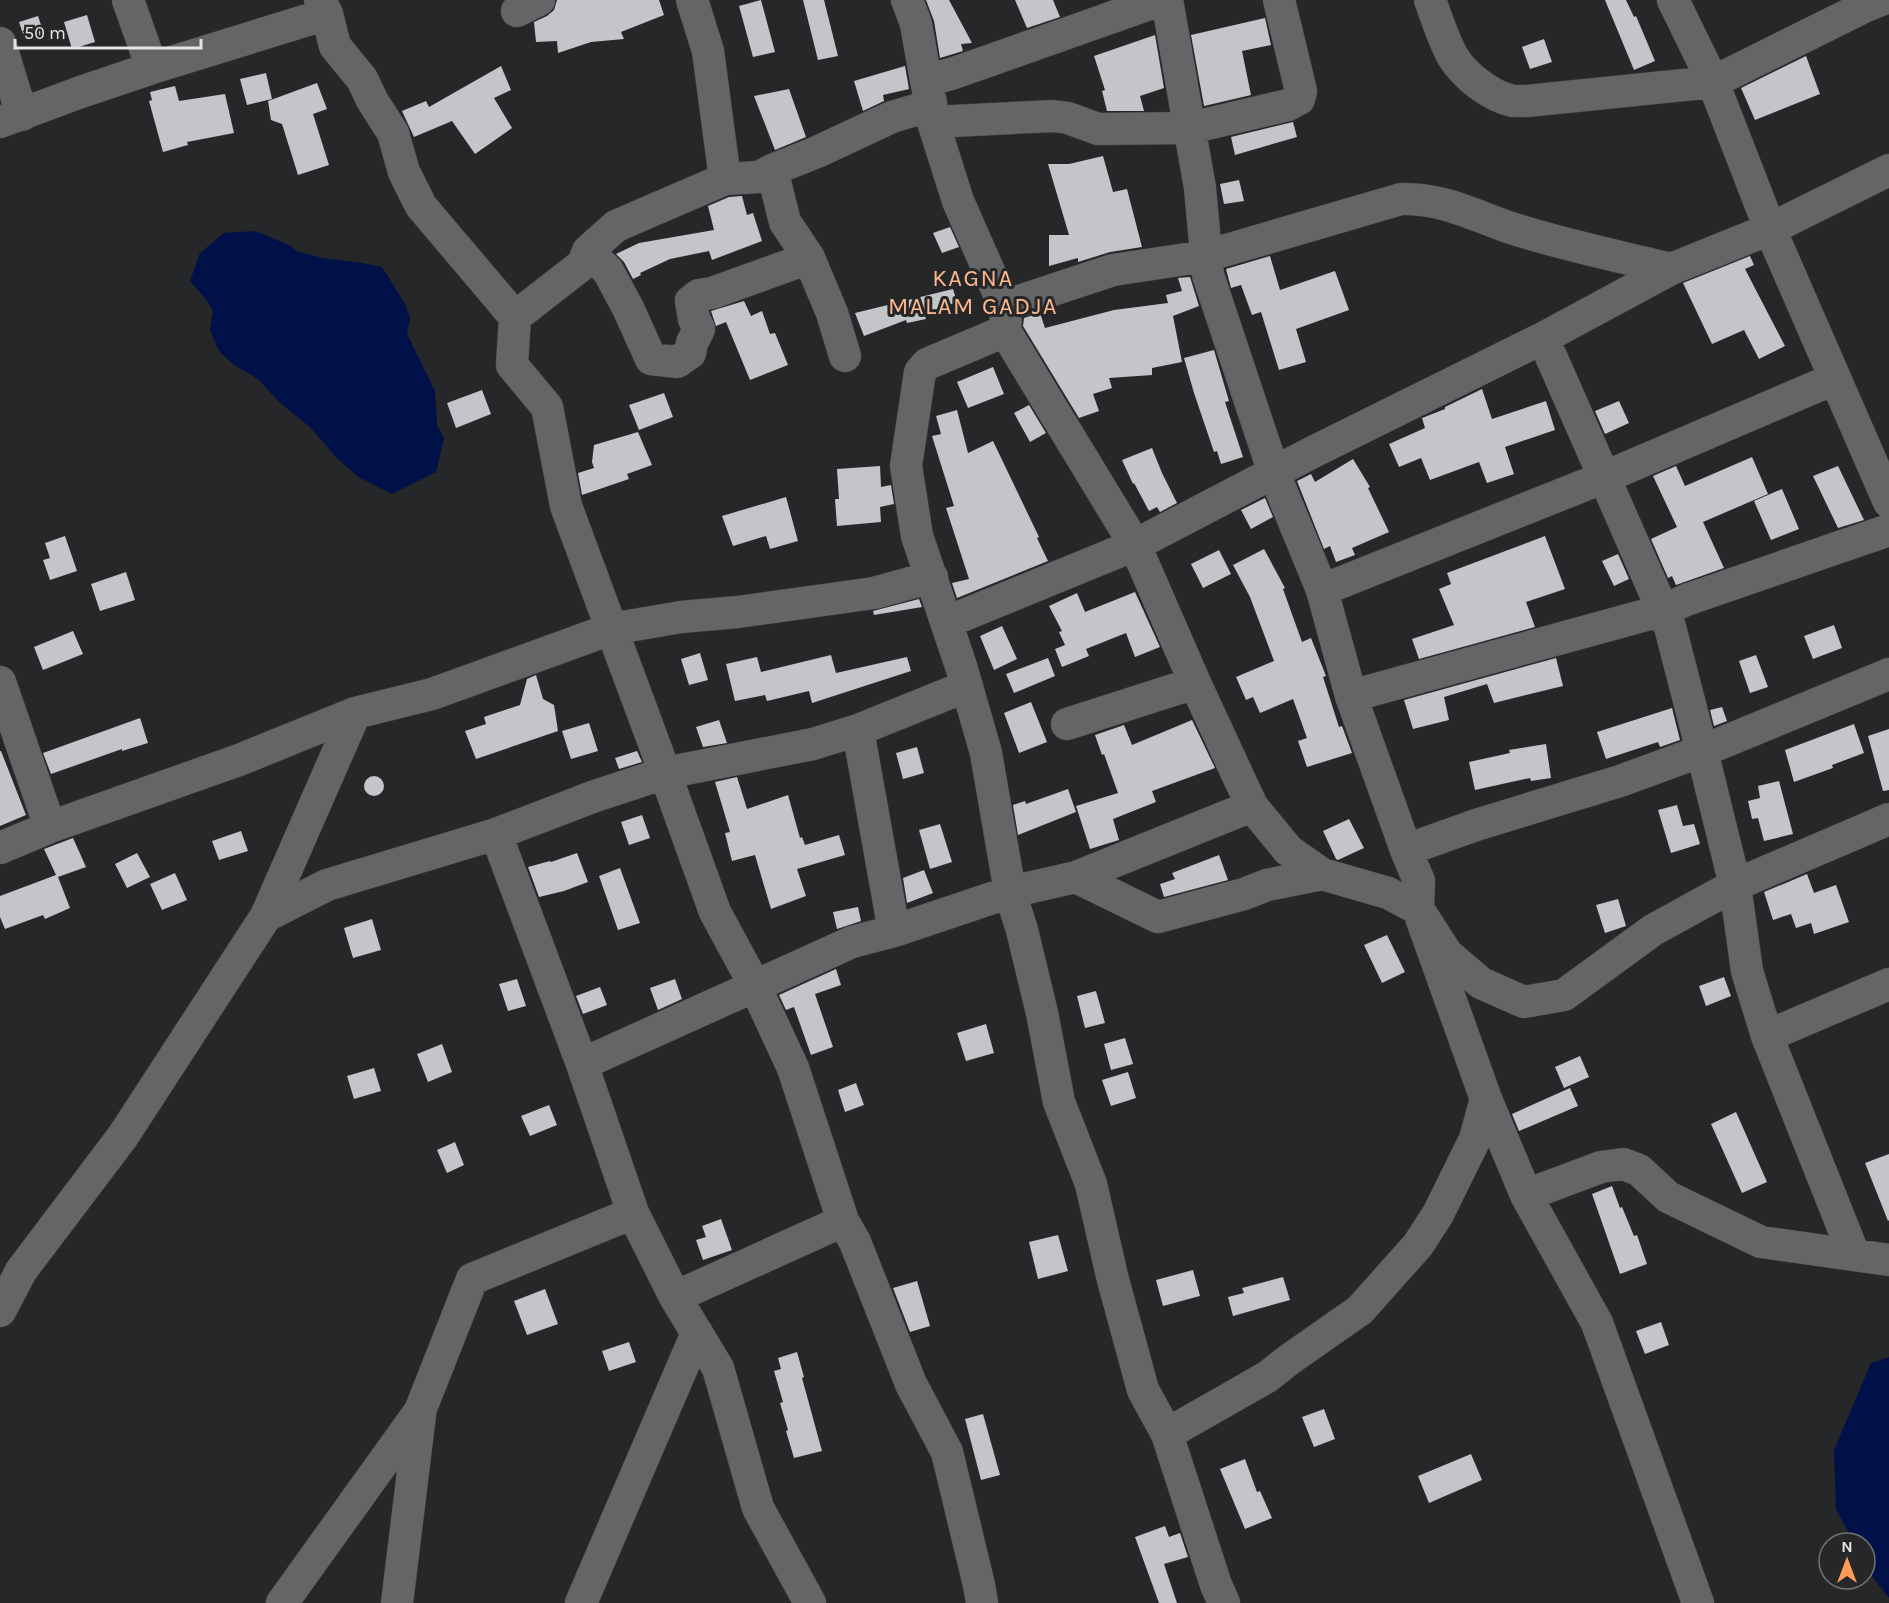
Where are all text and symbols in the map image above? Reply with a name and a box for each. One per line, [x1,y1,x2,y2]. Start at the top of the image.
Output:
scale bar [15,12,201,50]
text: 50 m [24,22,66,44]
district label: KAGNA MALAM GADJA [888,264,1058,320]
north arrow [1817,1531,1877,1591]
text: N [1841,1537,1853,1556]

